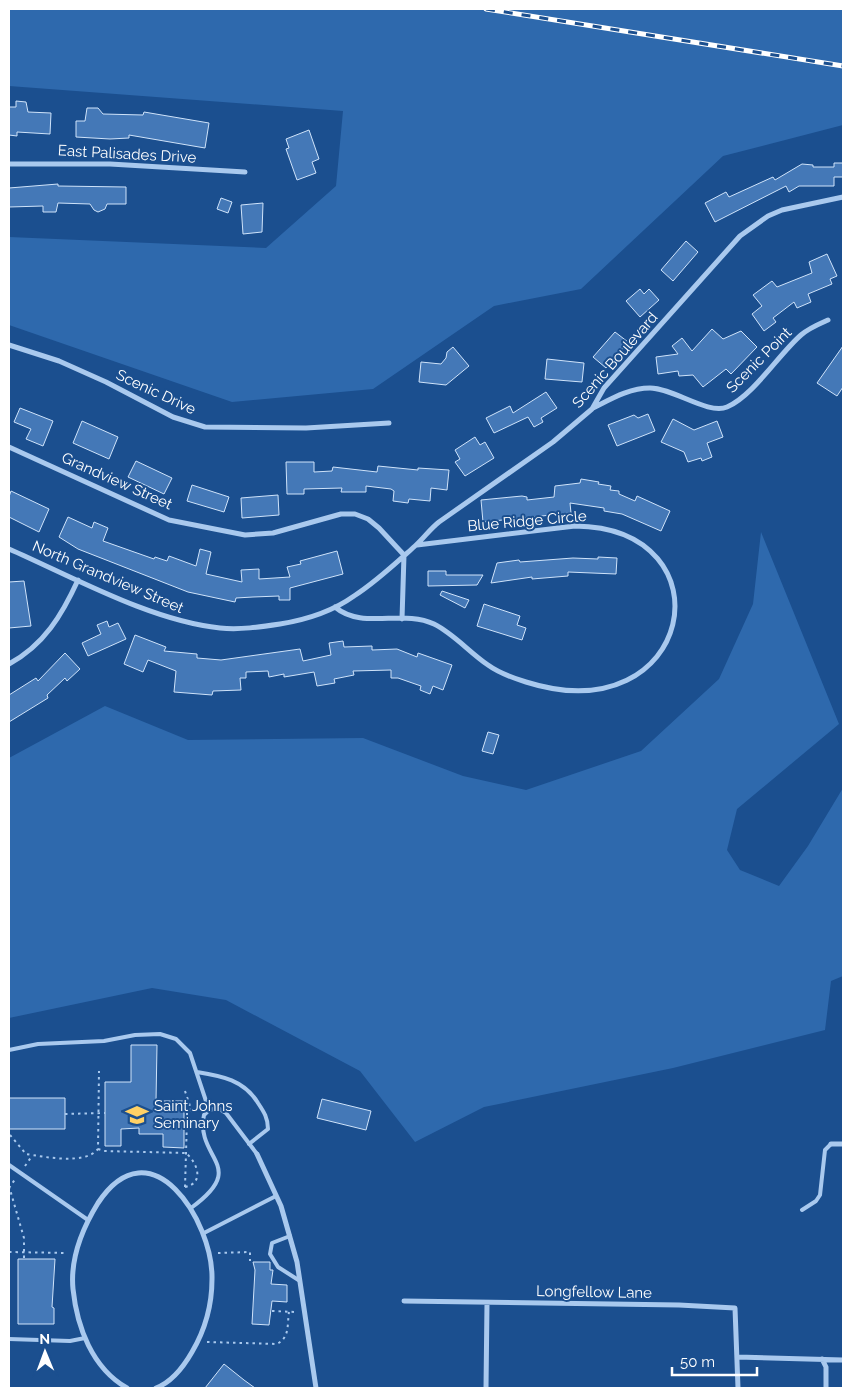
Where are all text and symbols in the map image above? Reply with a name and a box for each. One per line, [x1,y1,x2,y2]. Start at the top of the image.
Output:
street label: East Palisades Drive [57,141,197,167]
street label: Scenic Boulevard [569,308,661,412]
street label: Scenic Point [723,324,795,396]
street label: Scenic Drive [113,366,199,418]
street label: Grandview Street [59,449,175,513]
street label: Blue Ridge Circle [467,507,588,535]
street label: North Grandview Street [30,537,186,617]
place label: Saint Johns Seminary [154,1097,232,1132]
school or university icon: Saint Johns Seminary [124,1102,150,1128]
street label: Longfellow Lane [536,1282,652,1302]
north arrow [20,1327,70,1377]
text: N [39,1331,50,1347]
scale bar [672,1344,757,1376]
text: 50 m [680,1353,715,1371]

